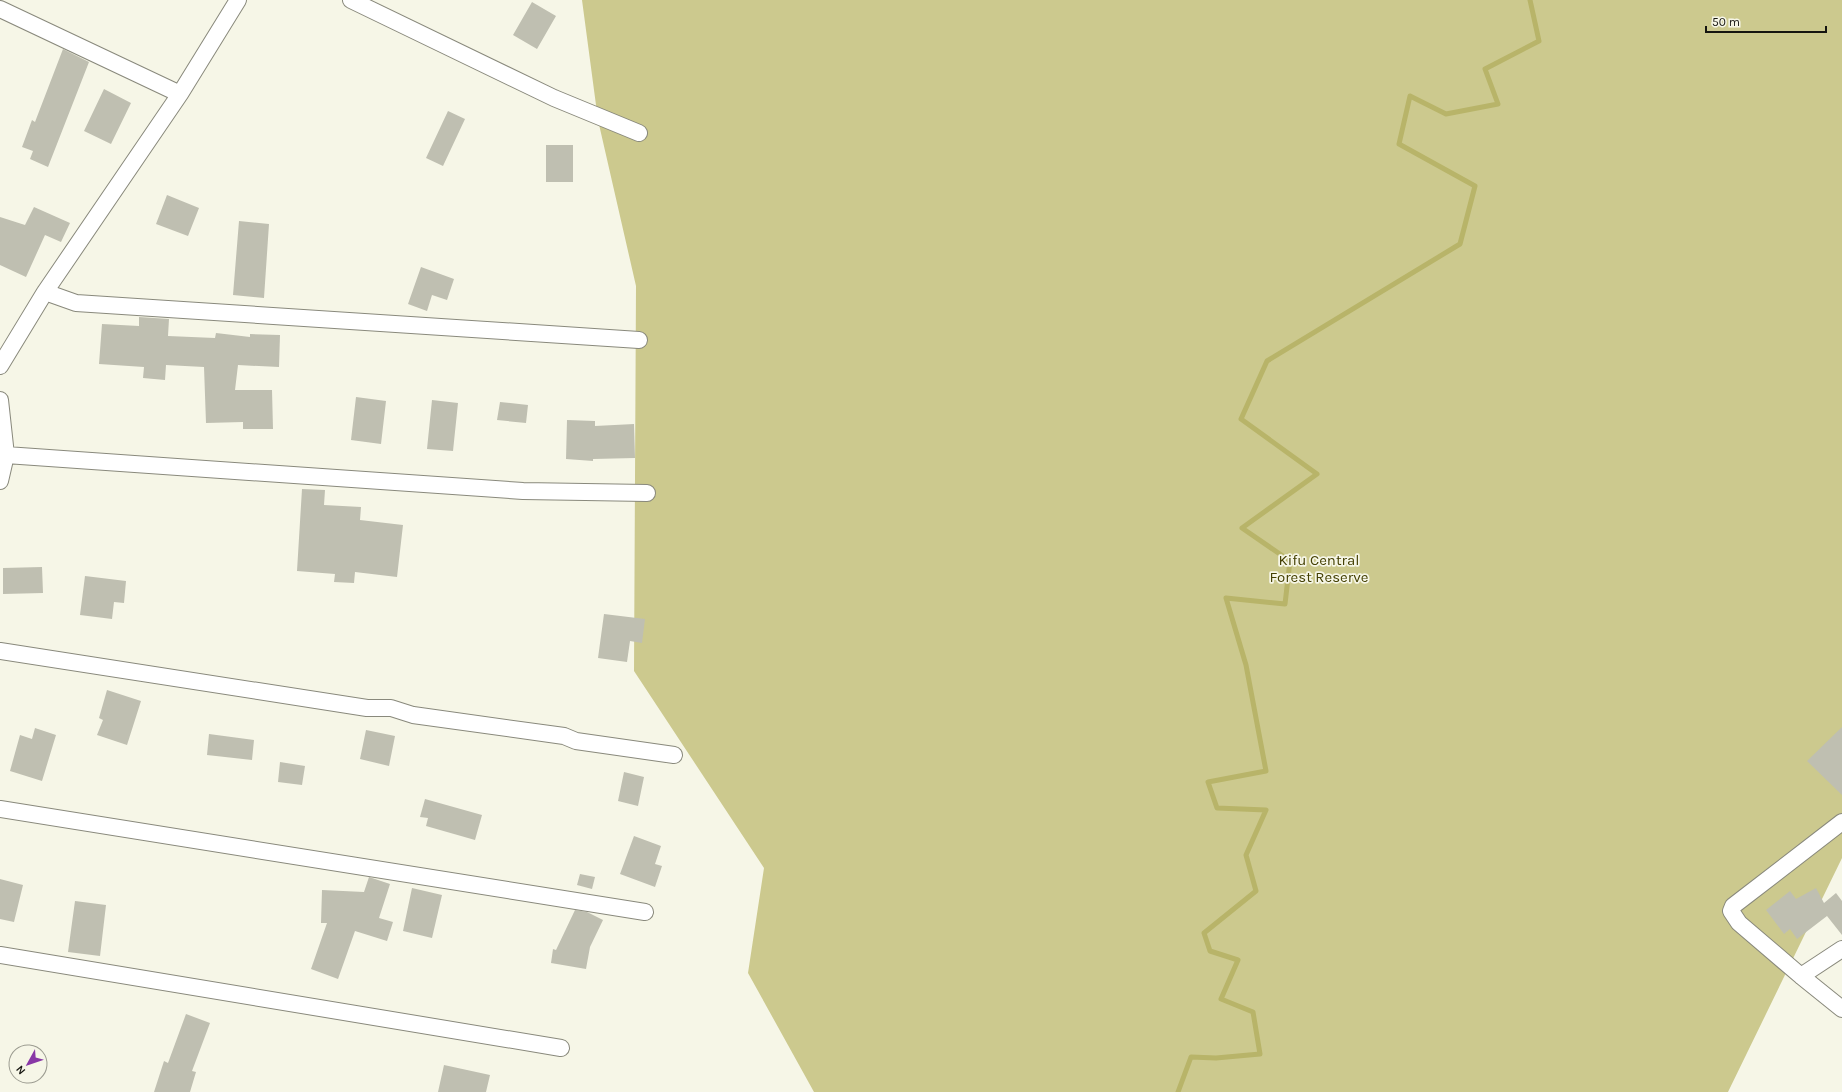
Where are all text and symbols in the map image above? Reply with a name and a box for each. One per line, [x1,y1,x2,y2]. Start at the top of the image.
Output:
scale bar [1706,8,1826,34]
text: 50 m [1712,15,1740,29]
park label: Kifu Central Forest Reserve [1270,551,1368,586]
north arrow [8,1044,48,1084]
text: N [13,1063,28,1077]

